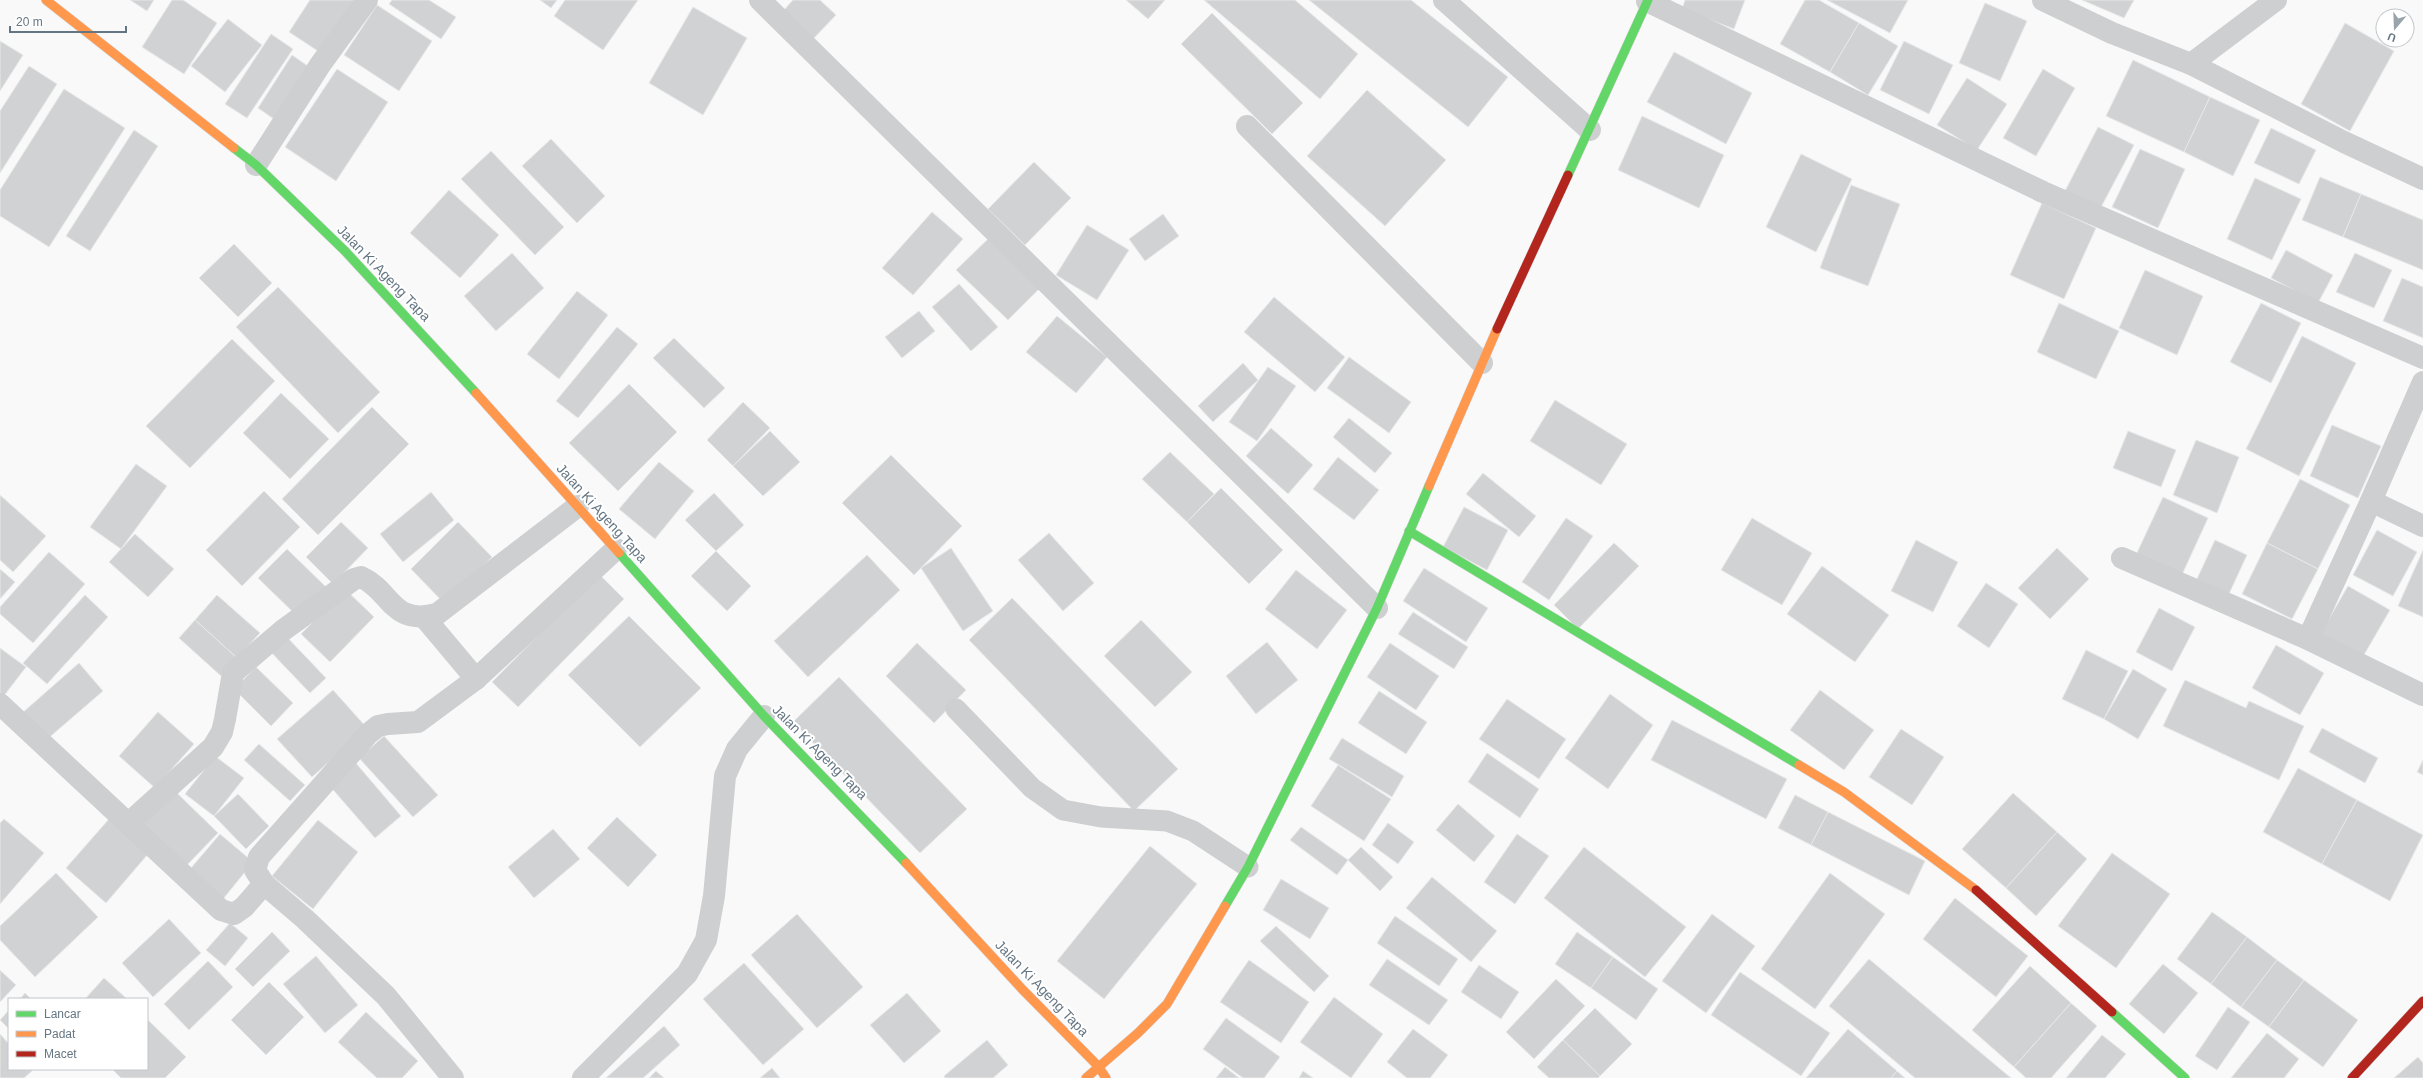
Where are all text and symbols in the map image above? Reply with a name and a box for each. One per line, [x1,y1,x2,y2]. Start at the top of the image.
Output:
scale bar [10,8,126,34]
north arrow [2375,8,2415,48]
text: 20 m [16,15,43,29]
text: U [2386,30,2397,44]
street label: Jalan Ki Ageng Tapa [334,222,434,325]
street label: Jalan Ki Ageng Tapa [553,460,651,566]
street label: Jalan Ki Ageng Tapa [769,701,871,803]
street label: Jalan Ki Ageng Tapa [992,937,1092,1040]
legend [8,998,148,1070]
text: Lancar [44,1007,81,1021]
text: Padat [44,1027,76,1041]
text: Macet [44,1047,77,1061]

